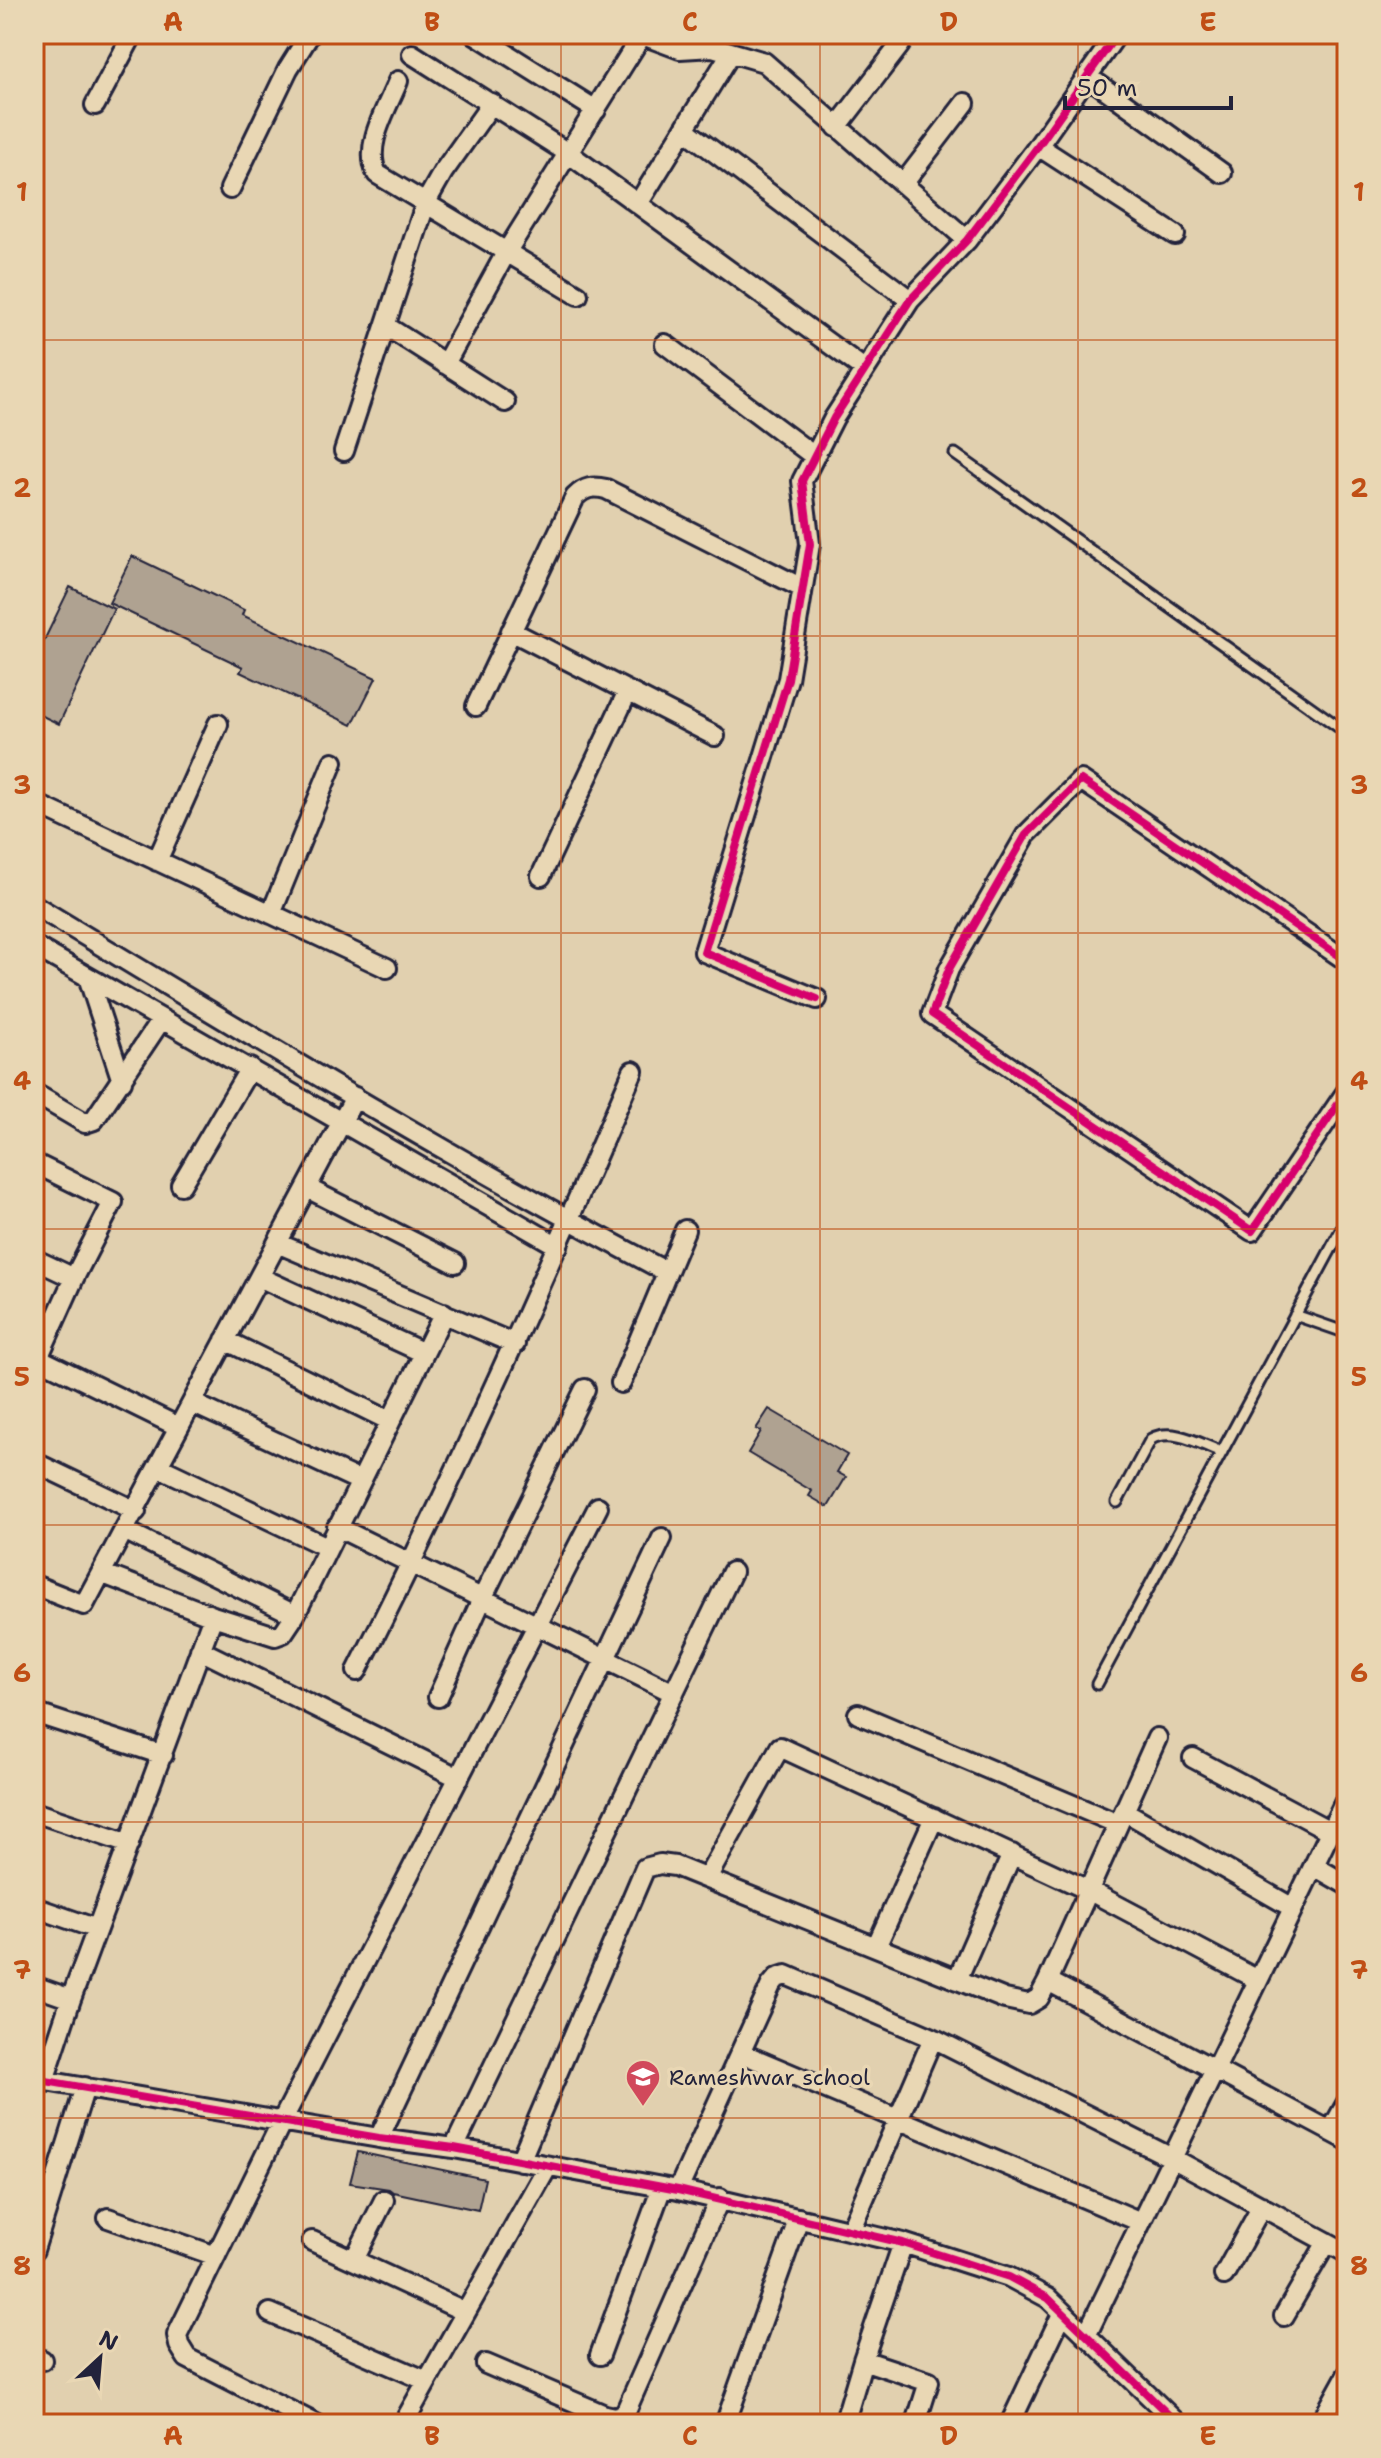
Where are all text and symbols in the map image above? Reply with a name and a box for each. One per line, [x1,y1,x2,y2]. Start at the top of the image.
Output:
text: A [163,4,183,39]
text: B [424,4,440,39]
text: C [682,4,698,39]
text: D [940,4,958,39]
text: E [1199,4,1217,39]
scale bar [1065,60,1231,110]
text: 50 m [1077,72,1137,104]
text: 1 [16,174,28,209]
text: 1 [1353,174,1365,209]
text: 2 [13,470,31,505]
text: 2 [1350,470,1368,505]
text: 3 [13,767,31,802]
text: 3 [1350,767,1368,802]
text: 4 [13,1063,31,1098]
text: 4 [1350,1063,1368,1098]
text: 5 [14,1359,30,1394]
text: 5 [1351,1359,1367,1394]
text: 6 [13,1655,31,1690]
text: 6 [1350,1655,1368,1690]
text: 7 [13,1952,31,1987]
text: 7 [1350,1952,1368,1987]
school or university icon: Rameshwar school [624,2058,662,2108]
place label: Rameshwar school [669,2063,870,2092]
text: 8 [13,2248,31,2283]
text: 8 [1350,2248,1368,2283]
north arrow [60,2318,140,2398]
text: N [94,2324,123,2357]
text: A [163,2418,183,2453]
text: B [424,2418,440,2453]
text: C [682,2418,698,2453]
text: D [940,2418,958,2453]
text: E [1199,2418,1217,2453]

